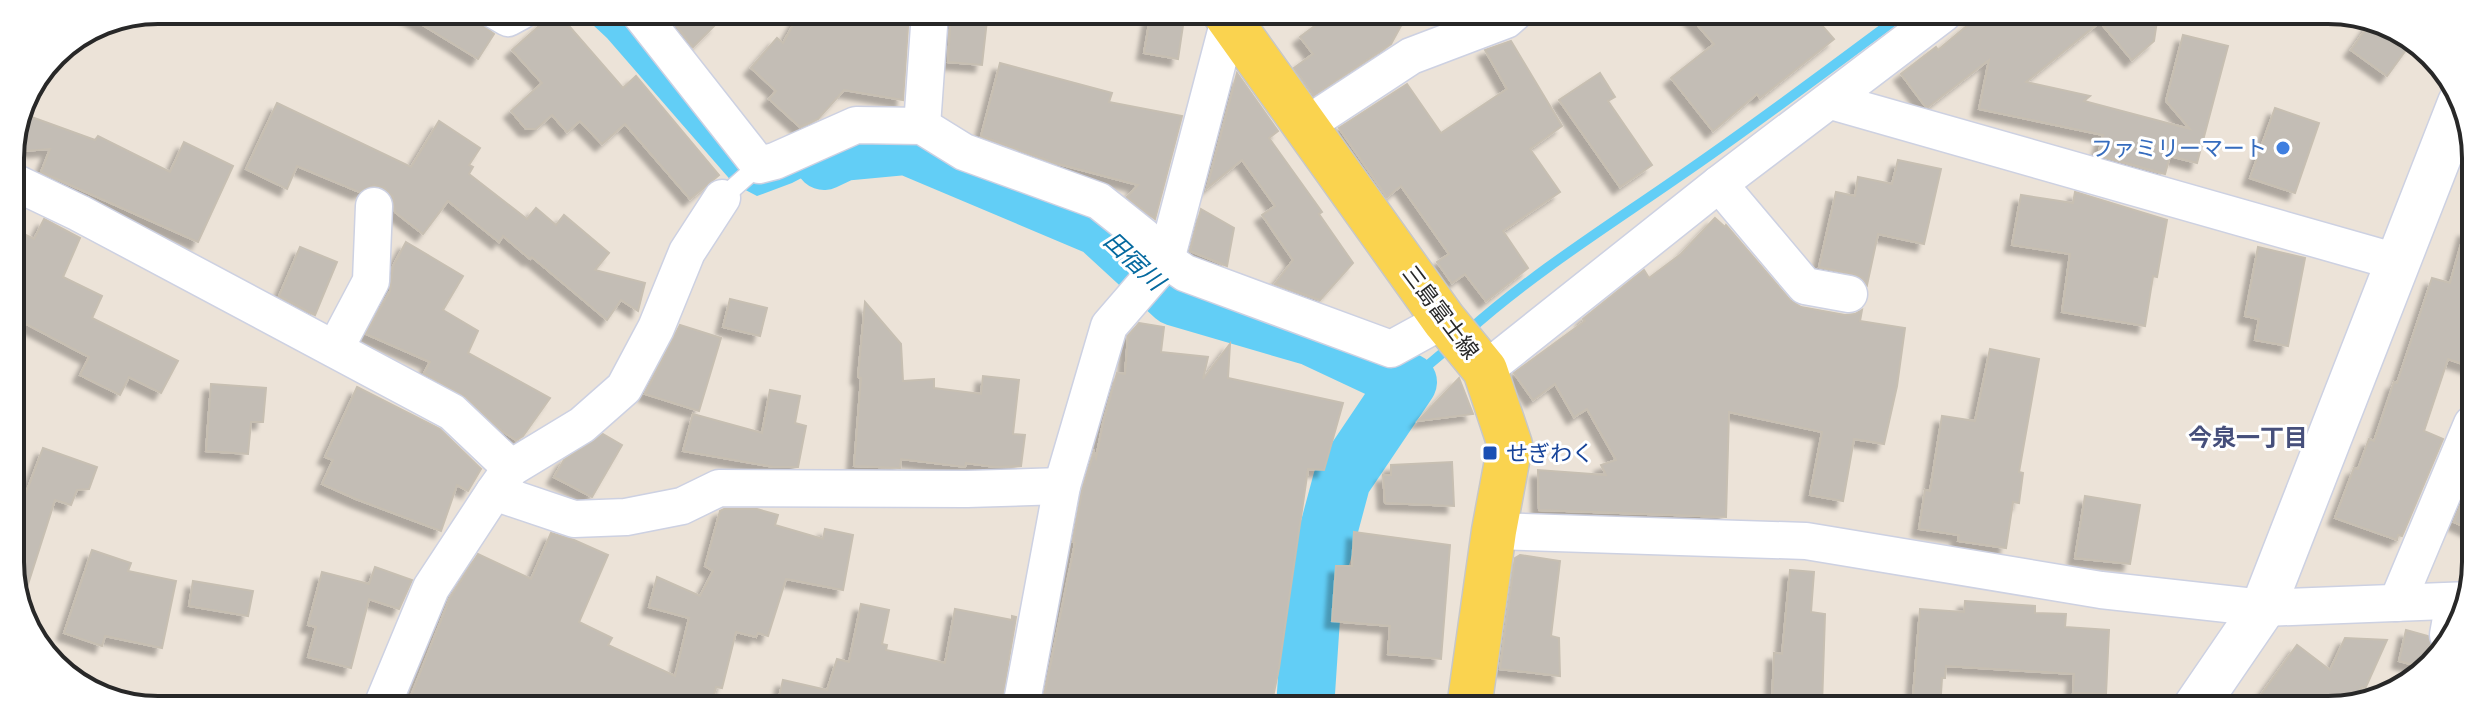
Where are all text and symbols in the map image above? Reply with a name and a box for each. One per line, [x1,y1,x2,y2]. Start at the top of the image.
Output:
place label: ファミリーマート [2091,133,2267,163]
marker: ファミリーマート [2274,139,2292,157]
water label: 田宿川 [1097,223,1175,299]
street label: 三島富士線 [1396,259,1486,365]
district label: 今泉一丁目 [2188,420,2308,453]
place label: せぎわく [1506,438,1594,468]
marker: せぎわく [1481,444,1499,462]

